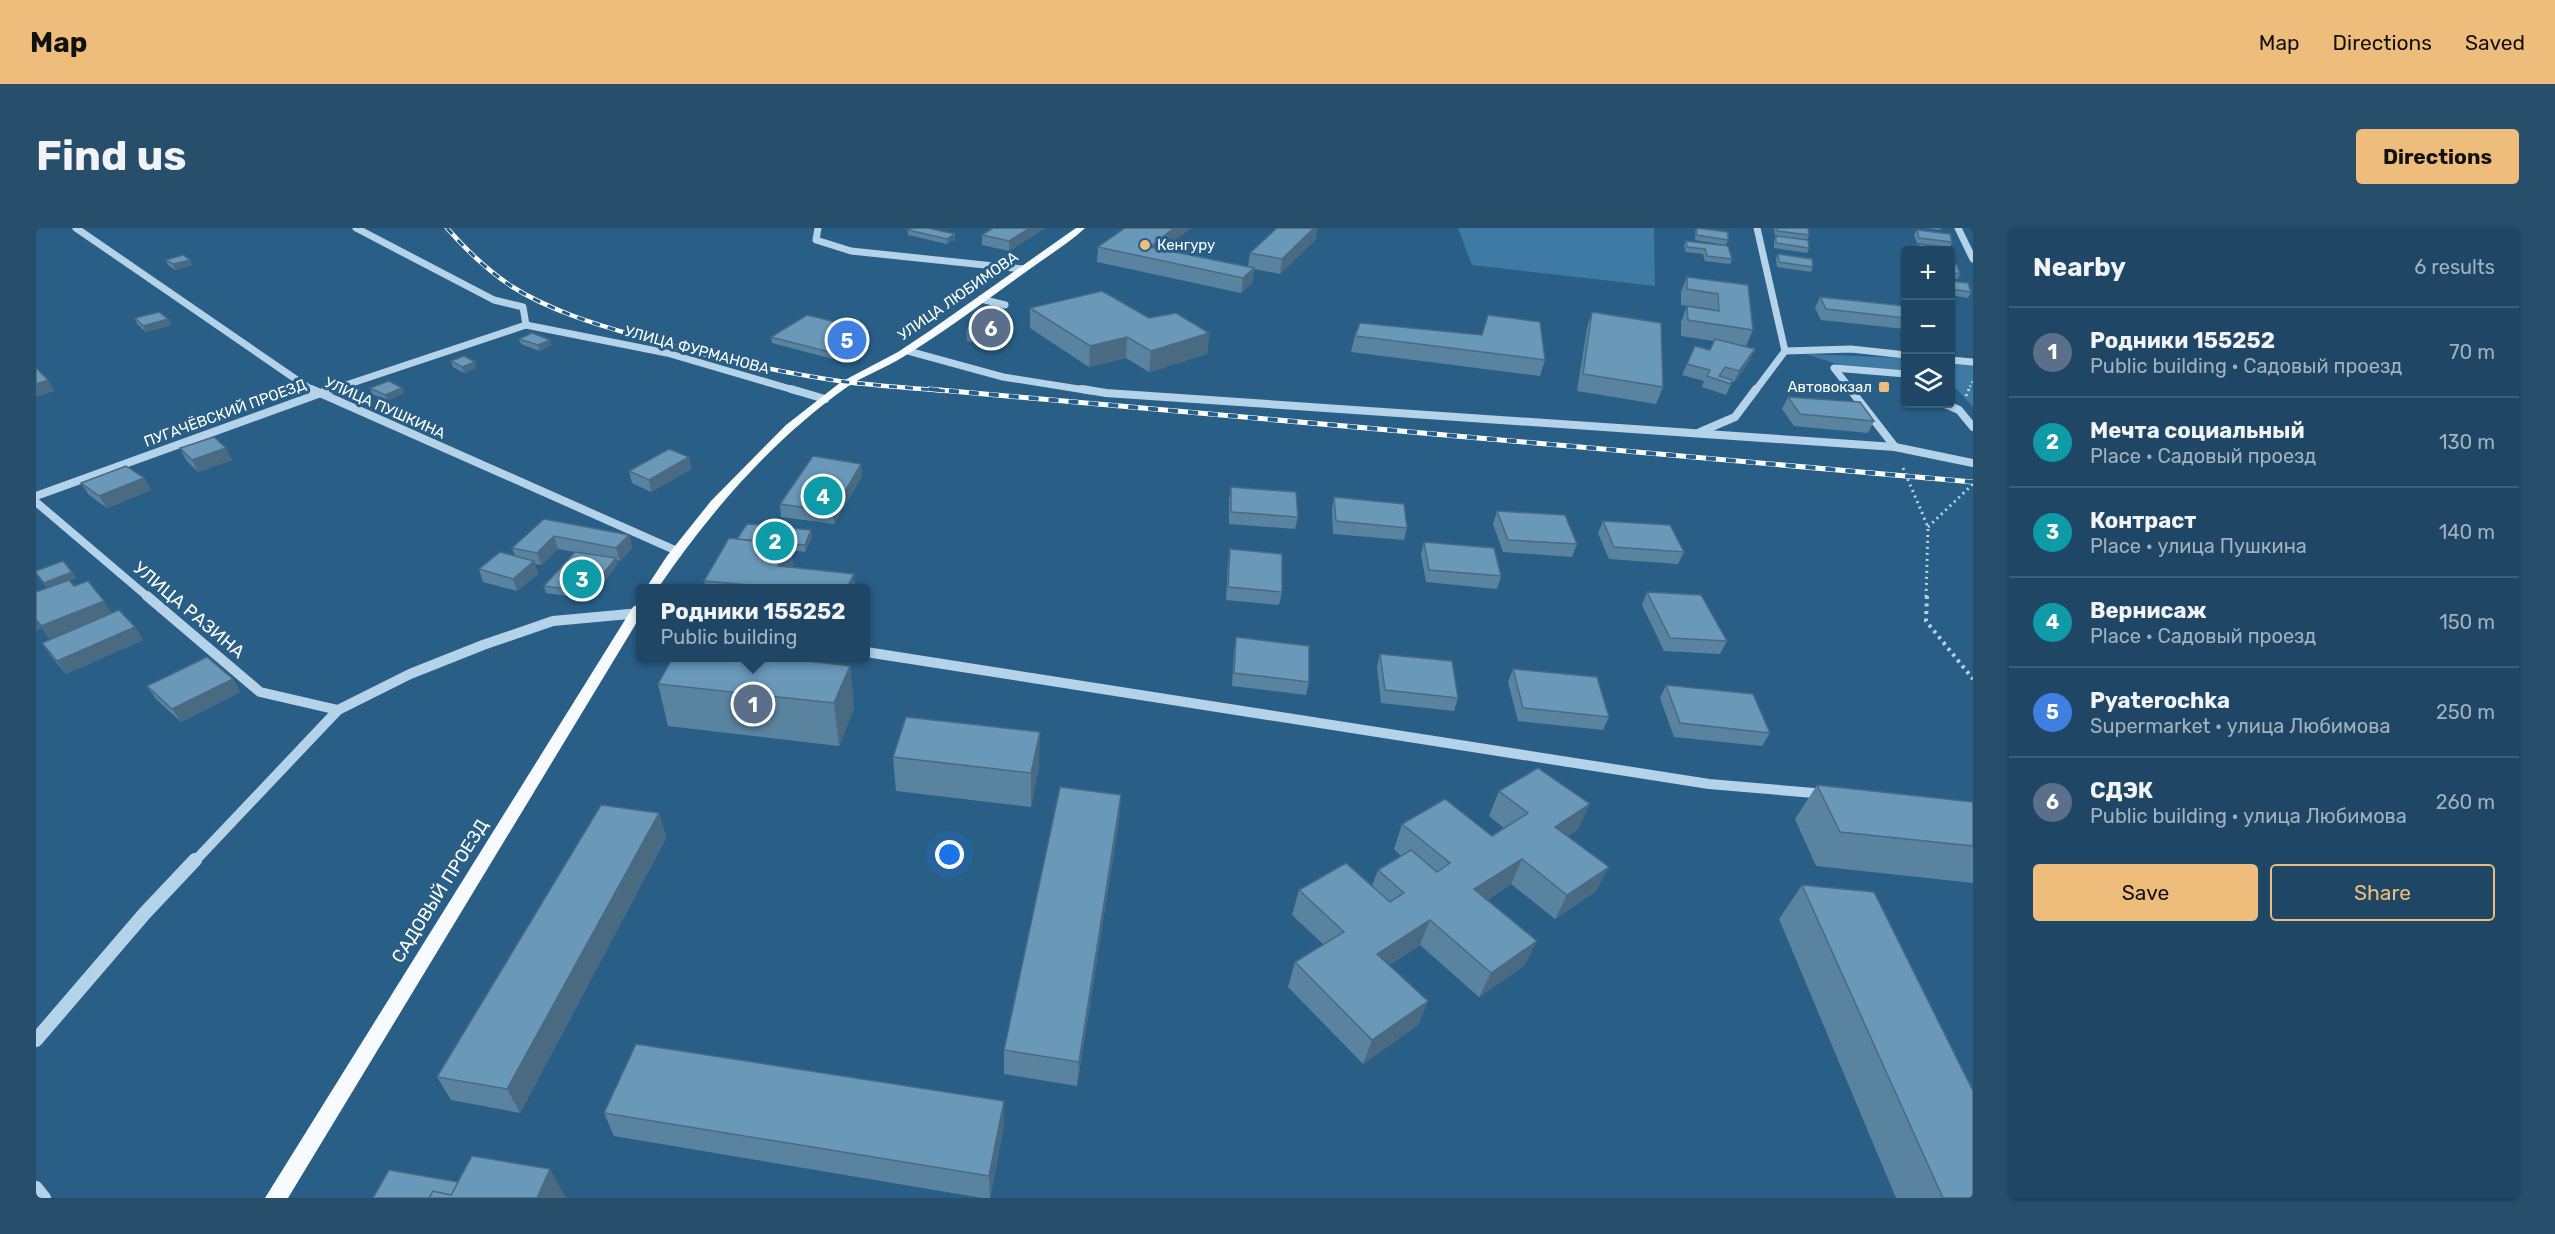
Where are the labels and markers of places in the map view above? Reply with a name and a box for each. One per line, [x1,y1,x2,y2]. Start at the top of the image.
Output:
place label: Кенгуру [1157,236,1215,254]
marker: Кенгуру [1138,238,1152,252]
pin: 6 [972,306,1010,350]
pin: 5 [828,318,866,362]
place label: Автовокзал [1788,378,1872,396]
marker: Автовокзал [1877,380,1891,394]
pin: 4 [804,474,842,518]
pin: 2 [756,518,794,564]
pin: 3 [562,556,602,602]
pin: 1 [734,682,772,726]

